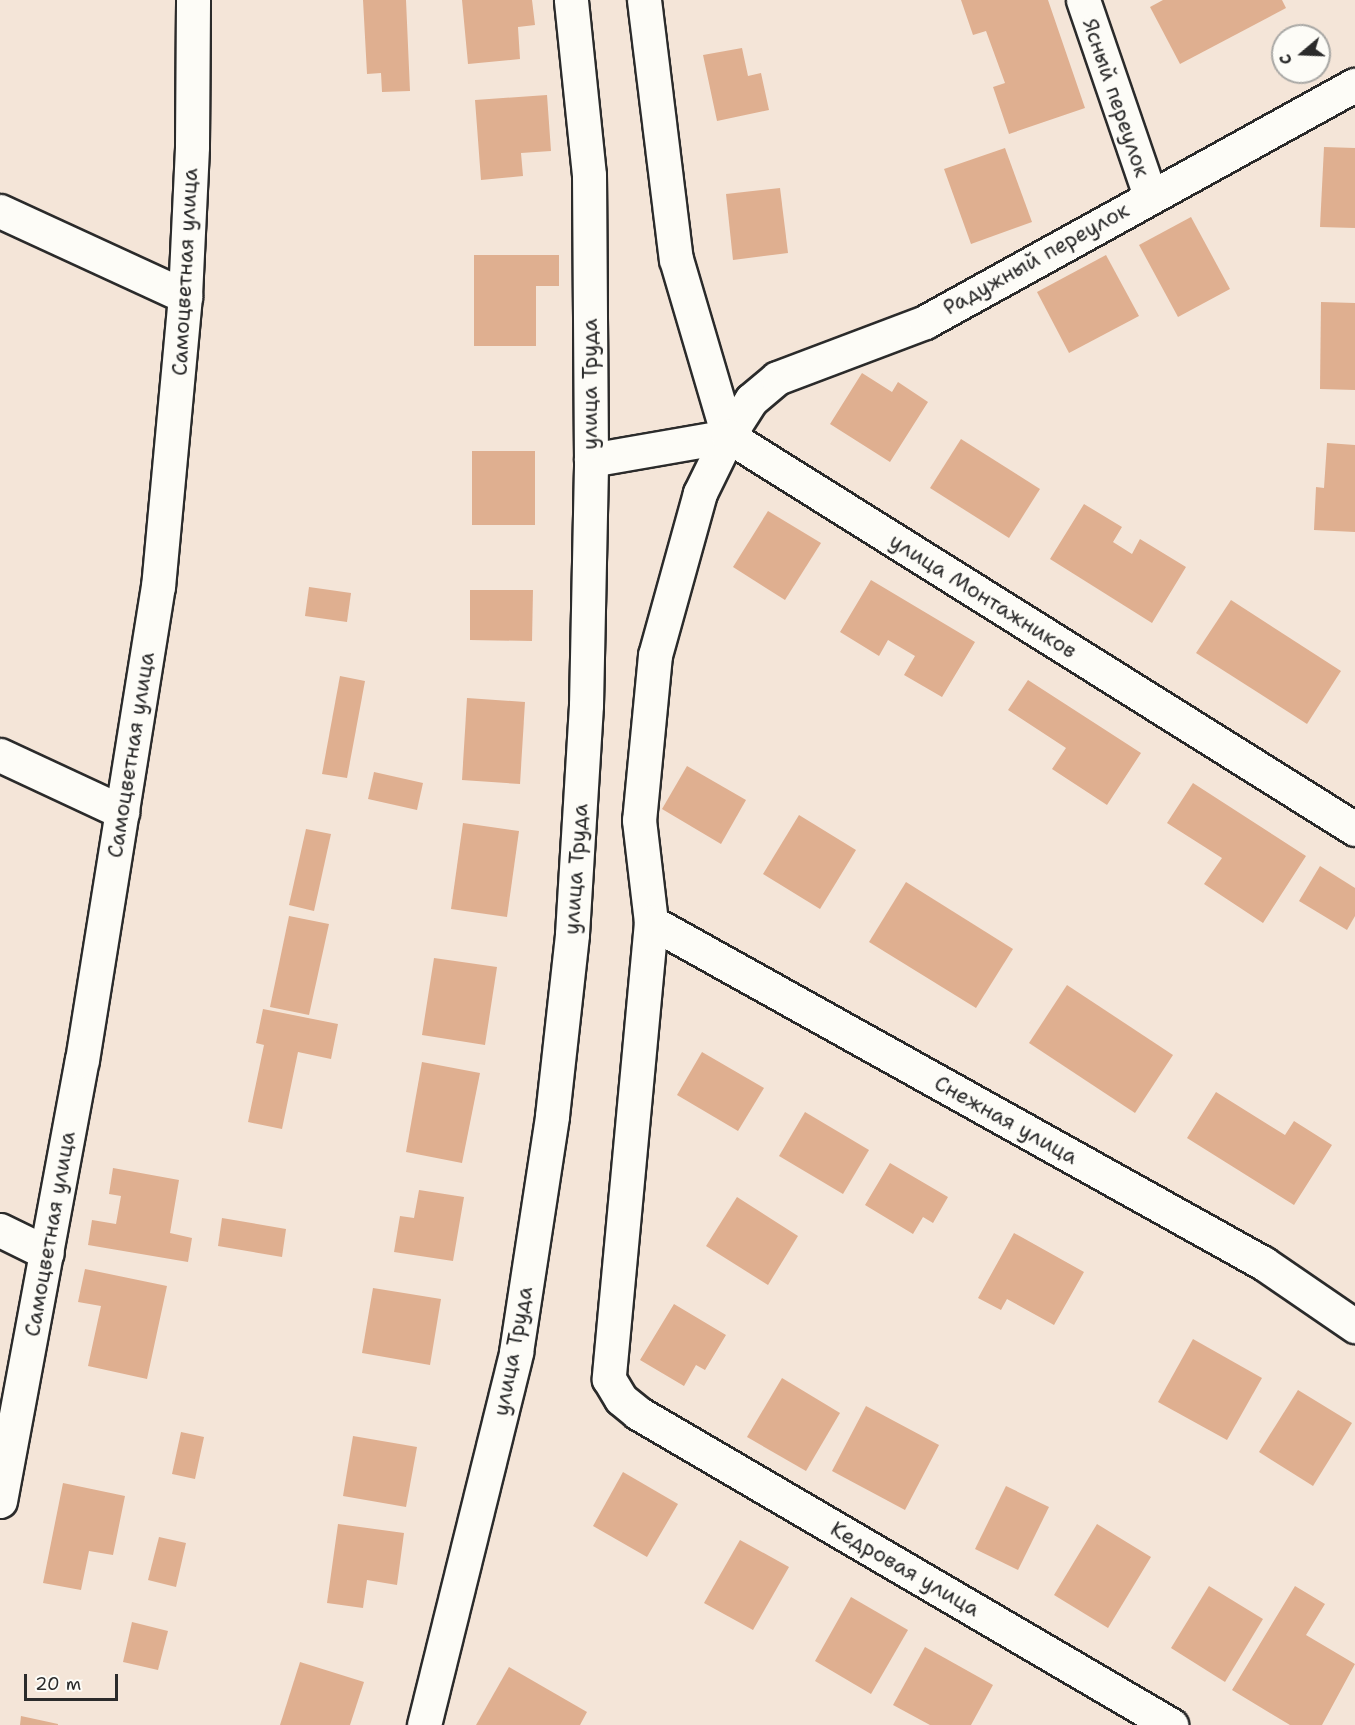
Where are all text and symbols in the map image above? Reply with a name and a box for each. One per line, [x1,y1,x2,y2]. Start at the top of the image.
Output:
street label: Ясный переулок [1077,15,1155,181]
north arrow [1271,24,1331,84]
text: С [1274,51,1297,67]
street label: Самоцветная улица [167,168,203,376]
street label: Радужный переулок [939,197,1133,321]
street label: улица Труда [577,318,603,450]
street label: улица Монтажников [885,528,1081,664]
street label: Самоцветная улица [102,650,160,860]
street label: улица Труда [559,803,593,935]
street label: Снежная улица [930,1070,1082,1170]
street label: Самоцветная улица [20,1129,80,1339]
street label: улица Труда [488,1284,538,1418]
street label: Кедровая улица [826,1516,984,1622]
scale bar [27,1662,122,1700]
text: 20 m [35,1672,81,1696]

